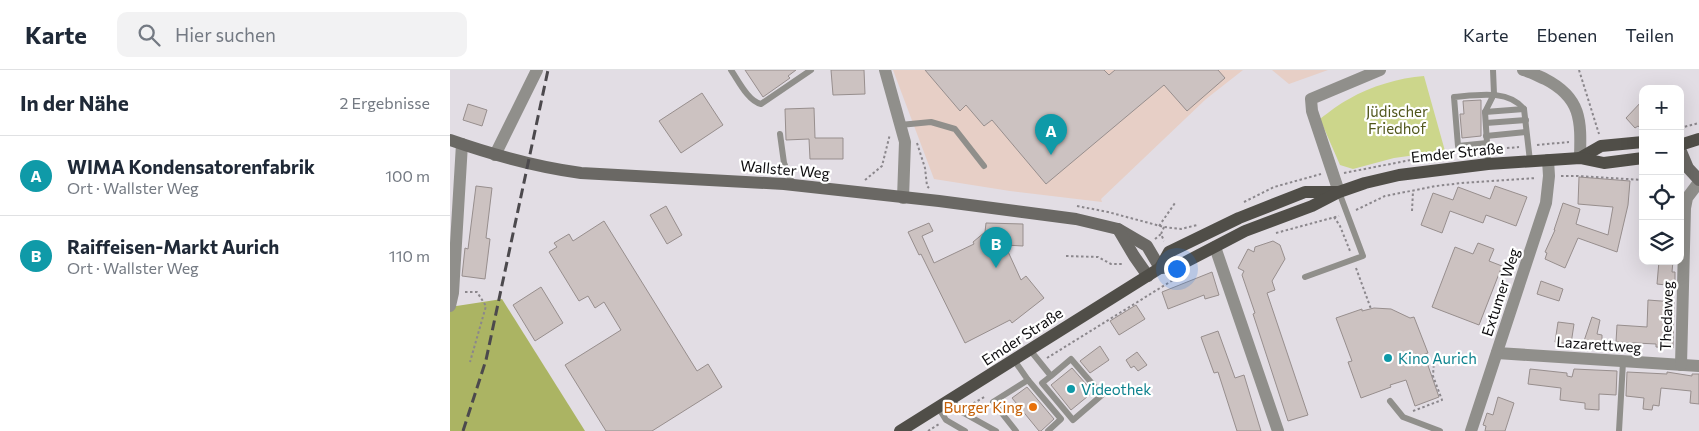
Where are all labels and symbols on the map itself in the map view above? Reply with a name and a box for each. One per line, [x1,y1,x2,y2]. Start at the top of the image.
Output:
park label: Jüdischer Friedhof [1366,102,1428,137]
pin: A [1035,114,1067,155]
street label: Emder Straße [1410,138,1504,166]
street label: Wallster Weg [739,156,831,182]
pin: B [980,227,1012,268]
street label: Extumer Weg [1477,246,1523,338]
your location [1164,256,1190,282]
street label: Thedaweg [1656,281,1676,351]
street label: Emder Straße [978,303,1066,369]
street label: Lazarettweg [1556,332,1642,356]
place label: Kino Aurich [1398,349,1477,367]
marker: Kino Aurich [1382,352,1394,364]
place label: Videothek [1081,380,1151,398]
marker: Videothek [1065,383,1077,395]
place label: Burger King [944,398,1023,416]
marker: Burger King [1027,401,1039,413]

